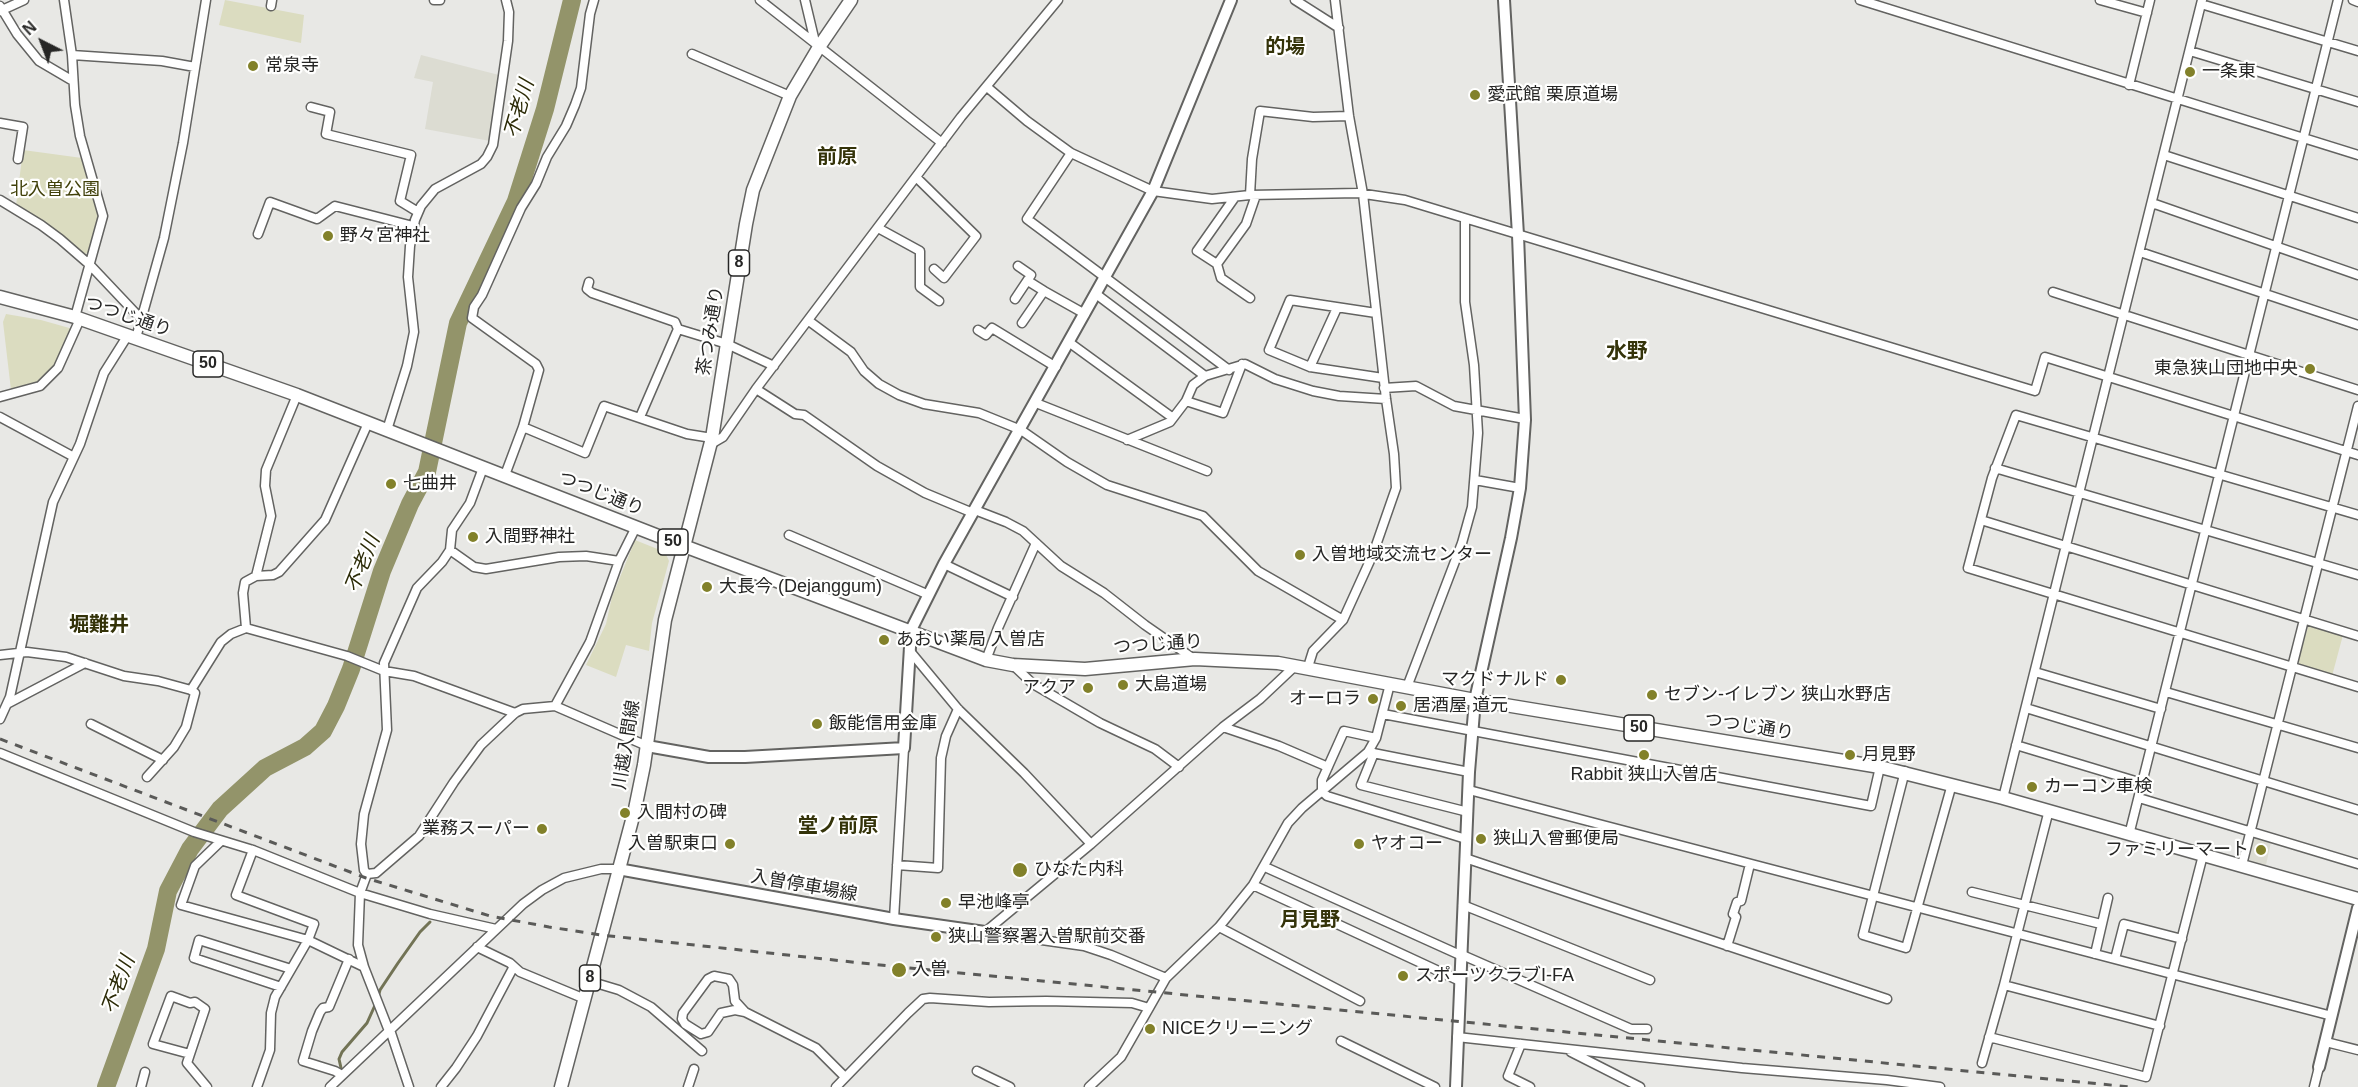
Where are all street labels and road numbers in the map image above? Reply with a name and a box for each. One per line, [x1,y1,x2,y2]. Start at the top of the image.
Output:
road number: 8 [728,250,750,276]
street label: 茶つみ通り [693,285,729,377]
street label: つつじ通り [82,292,174,342]
road number: 50 [193,351,223,377]
street label: つつじ通り [555,467,647,521]
road number: 50 [658,529,688,555]
street label: つつじ通り [1112,631,1204,659]
street label: 川越入間線 [609,699,645,791]
street label: つつじ通り [1703,709,1795,745]
road number: 50 [1624,715,1654,741]
street label: 入曽停車場線 [749,866,859,906]
road number: 8 [580,965,600,991]

